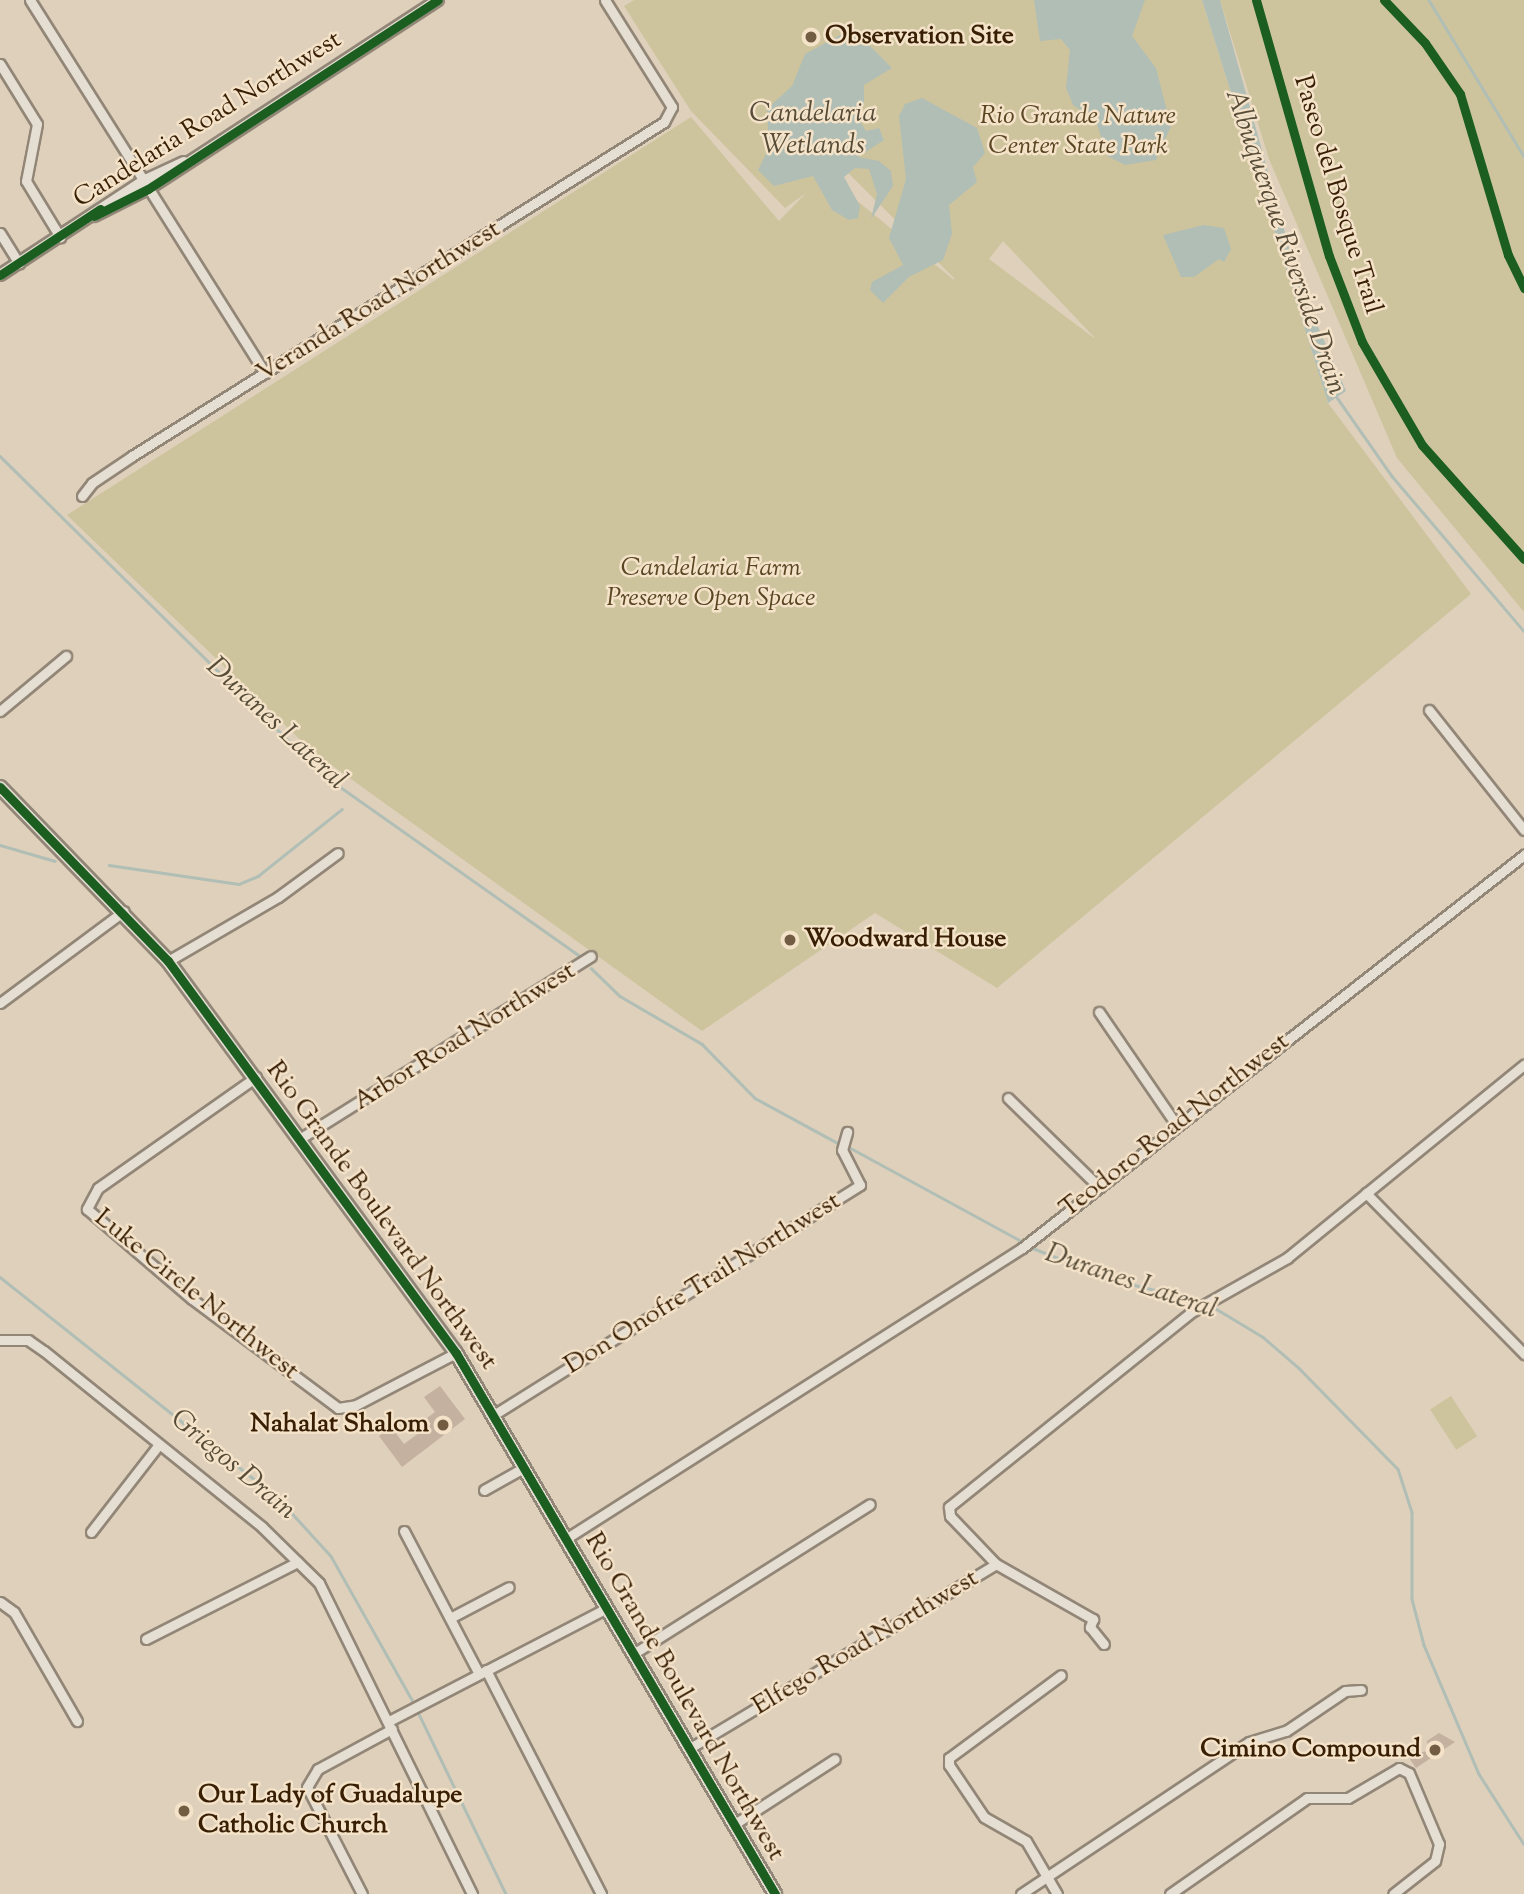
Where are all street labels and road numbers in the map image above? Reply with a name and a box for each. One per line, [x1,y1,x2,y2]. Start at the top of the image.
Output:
street label: Candelaria Road Northwest [68,25,348,215]
street label: Paseo del Bosque Trail [1286,72,1388,318]
street label: Veranda Road Northwest [251,214,507,390]
street label: Arbor Road Northwest [348,956,582,1118]
street label: Teodoro Road Northwest [1054,1027,1296,1225]
street label: Rio Grande Boulevard Northwest [259,1056,503,1376]
street label: Don Onofre Trail Northwest [559,1186,847,1382]
street label: Luke Circle Northwest [87,1203,305,1387]
street label: Rio Grande Boulevard Northwest [577,1527,791,1867]
street label: Elfego Road Northwest [747,1563,985,1723]

